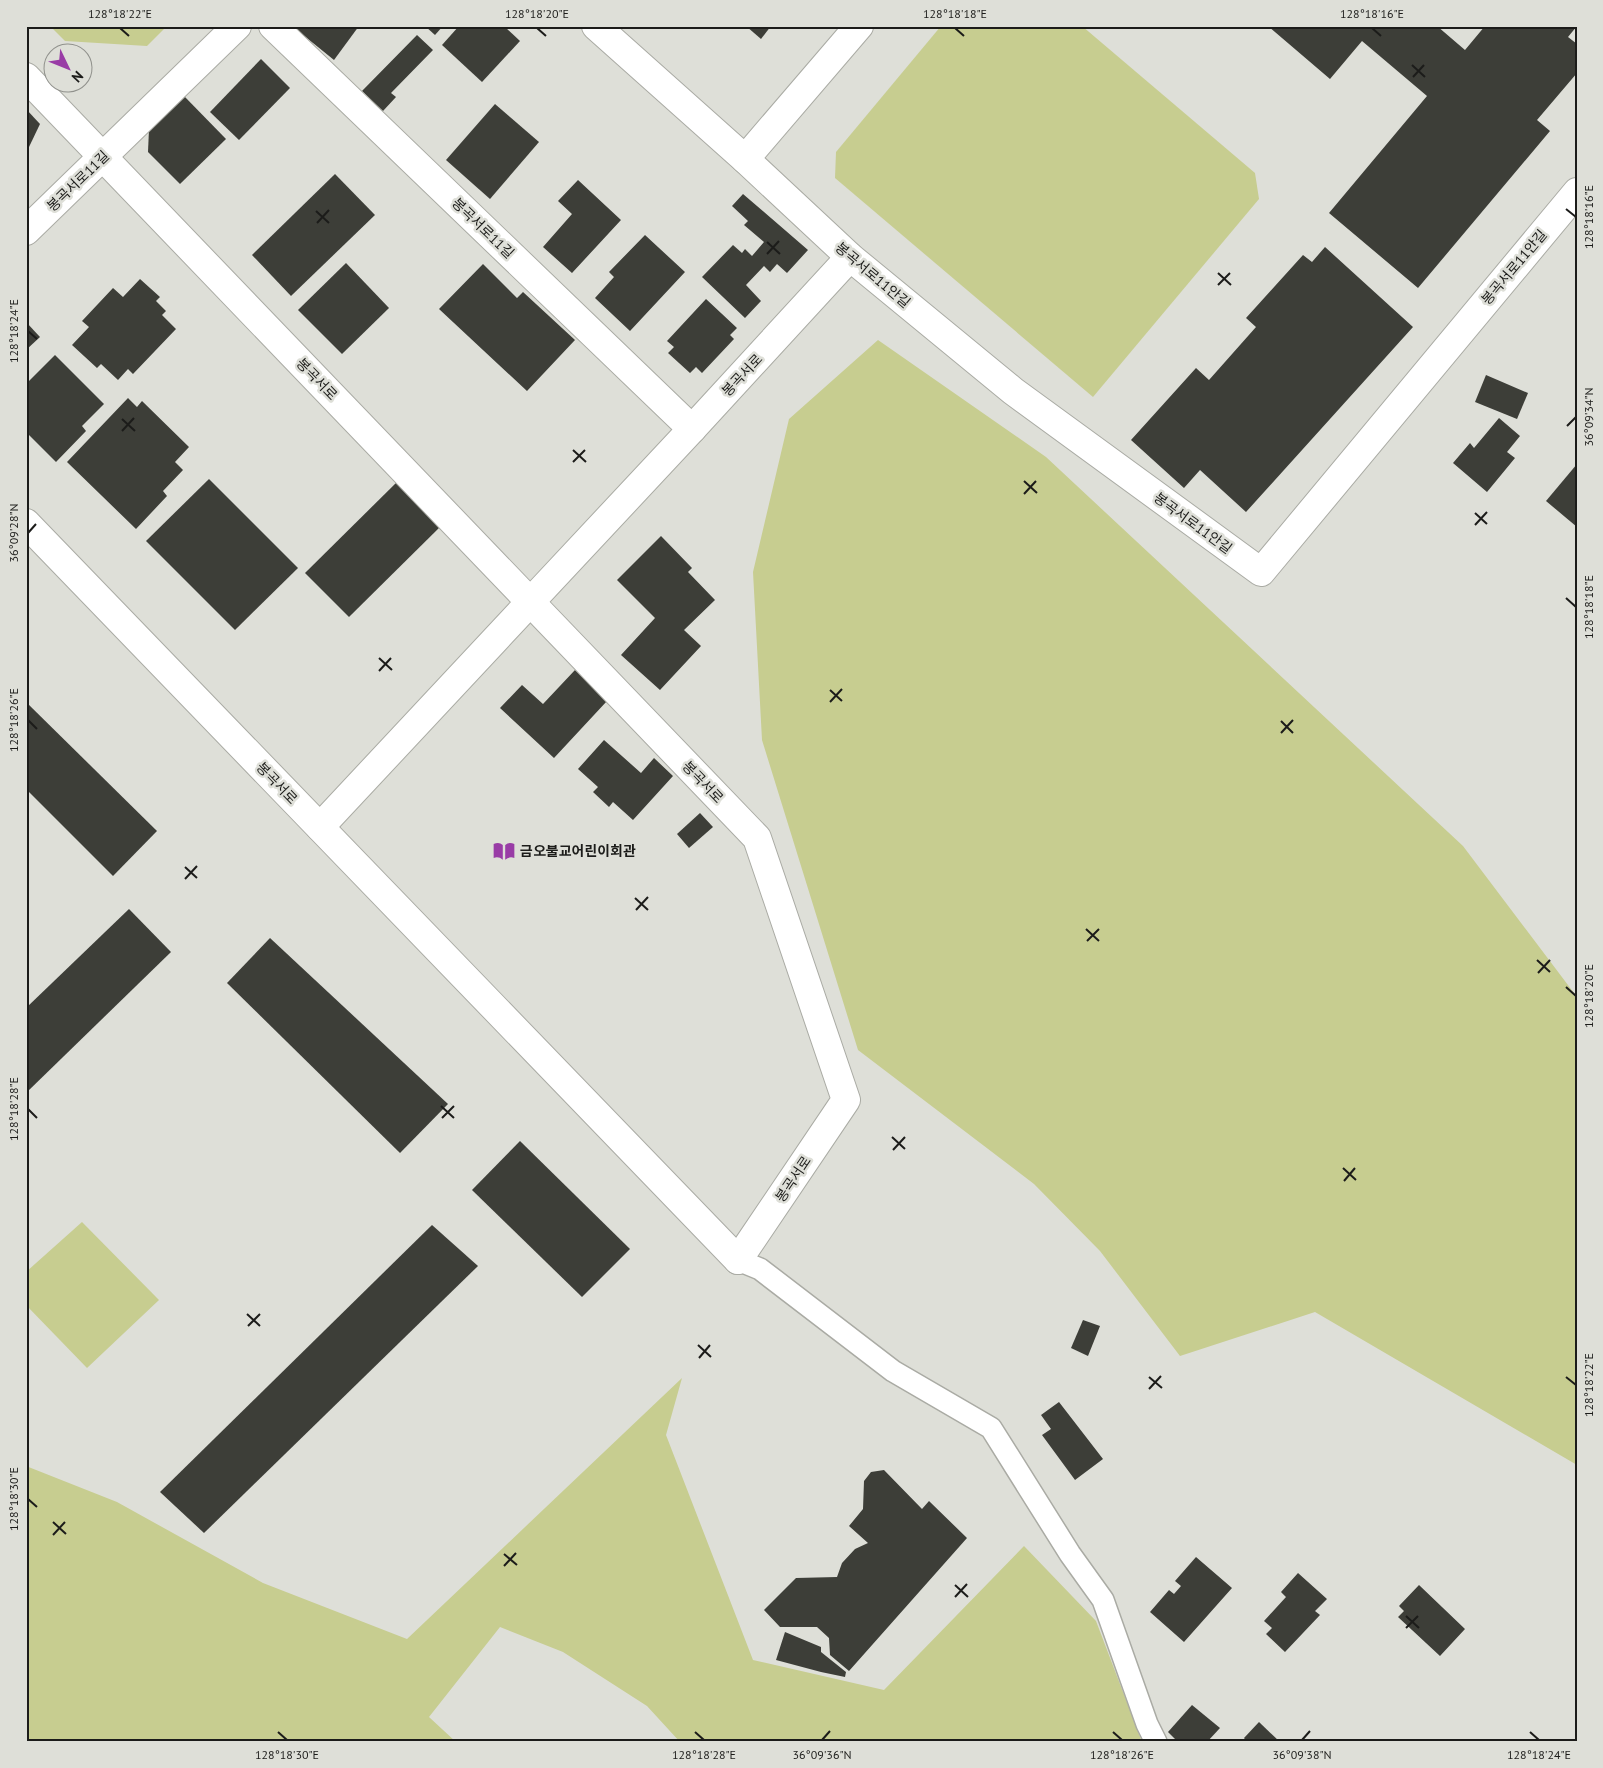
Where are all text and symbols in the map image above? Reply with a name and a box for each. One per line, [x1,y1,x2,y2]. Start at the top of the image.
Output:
text: 128°18'22"E [88,6,152,21]
text: 128°18'20"E [505,6,569,21]
text: 128°18'18"E [923,6,987,21]
text: 128°18'16"E [1340,6,1404,21]
north arrow [42,42,92,92]
text: N [68,67,87,86]
street label: 봉곡서로11길 [43,147,113,215]
text: 128°18'16"E [1581,185,1596,249]
street label: 봉곡서로11길 [448,194,518,262]
street label: 봉곡서로11안길 [1477,226,1551,308]
street label: 봉곡서로11안길 [832,238,914,312]
text: 128°18'24"E [6,299,21,363]
street label: 봉곡서로 [718,350,766,400]
street label: 봉곡서로 [293,354,341,404]
text: 36°09'34"N [1581,387,1596,447]
street label: 봉곡서로11안길 [1150,489,1236,557]
text: 36°09'28"N [6,503,21,563]
text: 128°18'18"E [1581,575,1596,639]
text: 128°18'26"E [6,688,21,752]
street label: 봉곡서로 [679,757,727,807]
street label: 봉곡서로 [253,758,301,808]
library icon: 금오불교어린이회관 [491,838,517,864]
place label: 금오불교어린이회관 [520,842,636,860]
text: 128°18'20"E [1581,964,1596,1028]
text: 128°18'28"E [6,1077,21,1141]
street label: 봉곡서로 [771,1153,815,1205]
text: 128°18'22"E [1581,1353,1596,1417]
text: 128°18'30"E [6,1467,21,1531]
text: 128°18'30"E [255,1747,319,1762]
text: 128°18'28"E [672,1747,736,1762]
text: 36°09'36"N [792,1747,852,1762]
text: 128°18'26"E [1090,1747,1154,1762]
text: 36°09'38"N [1272,1747,1332,1762]
text: 128°18'24"E [1507,1747,1571,1762]

